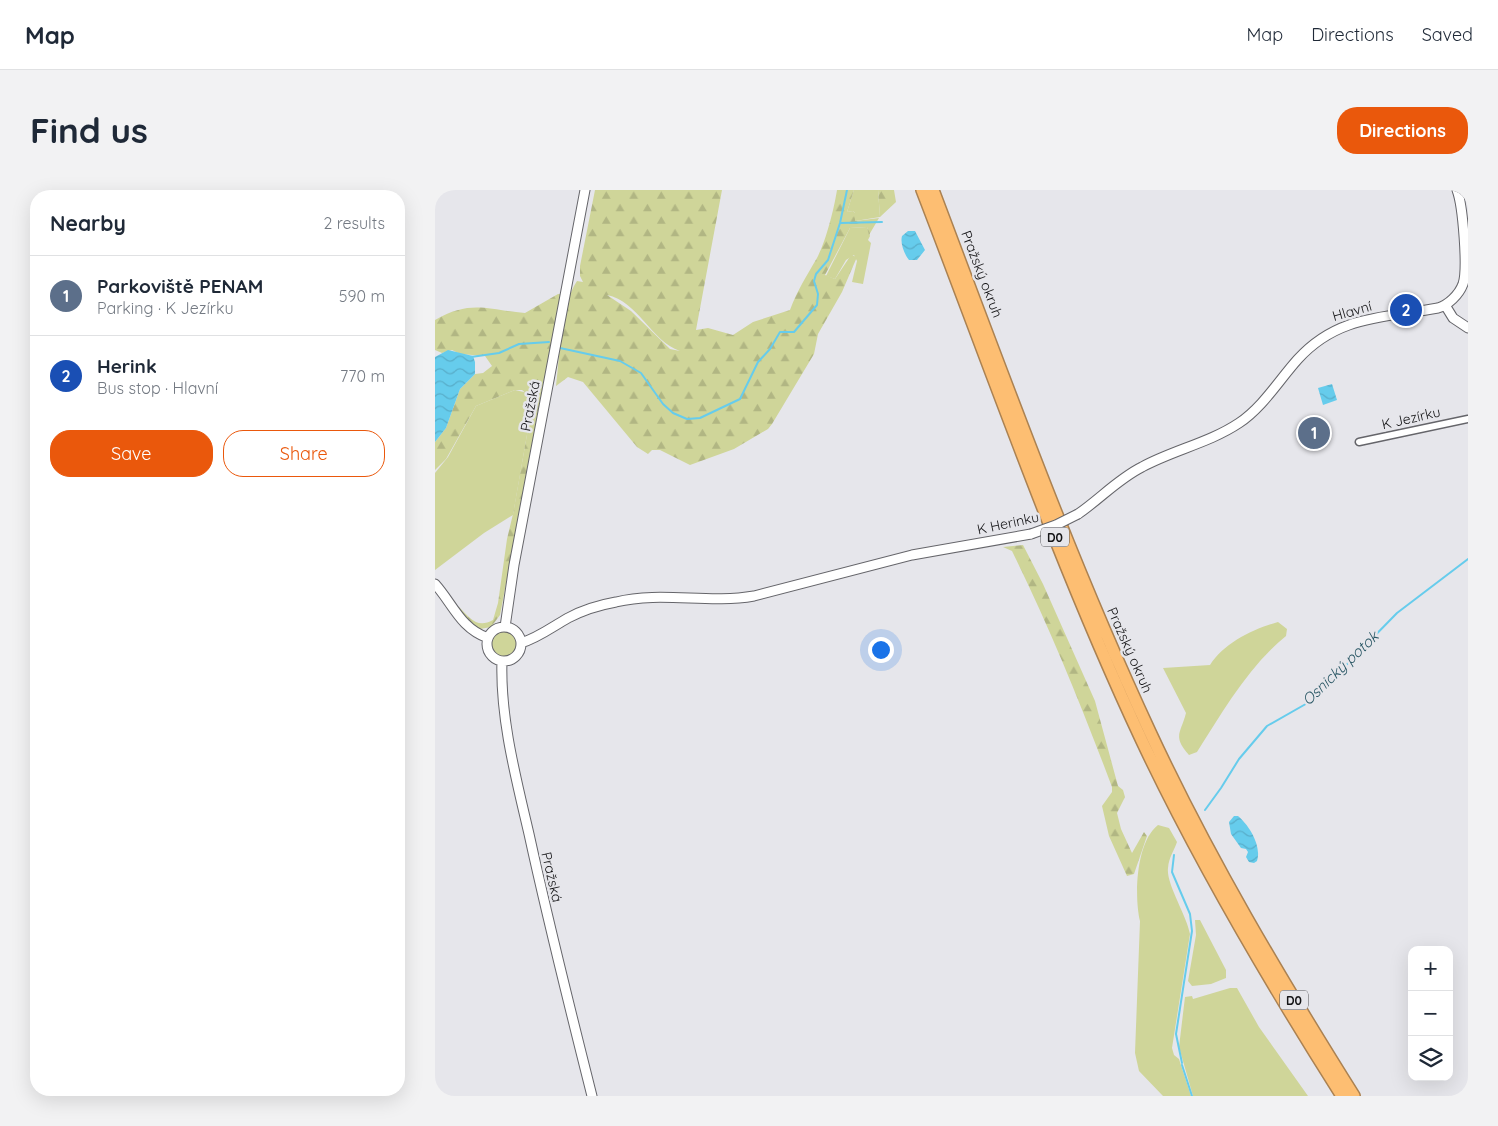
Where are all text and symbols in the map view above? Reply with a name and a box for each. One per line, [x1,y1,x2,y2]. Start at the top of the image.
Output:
text: Map [25,20,75,50]
text: Map [1246,23,1283,46]
text: Directions [1311,23,1394,46]
text: Saved [1422,23,1473,46]
button: Directions [1337,107,1468,154]
text: Find us [30,108,148,152]
text: Nearby [50,210,126,236]
text: 2 results [323,213,385,233]
street label: Pražský okruh [957,228,1007,320]
text: Parkoviště PENAM [97,274,263,298]
text: 1 [63,286,69,306]
text: 590 m [339,286,385,306]
pin: 2 [1390,291,1422,329]
street label: Hlavní [1330,297,1374,325]
text: Parking · K Jezírku [97,298,234,318]
text: Herink [97,354,157,378]
text: 2 [61,366,71,386]
text: 770 m [340,366,385,386]
text: Bus stop · Hlavní [97,378,218,398]
street label: Pražská [516,379,544,433]
street label: K Jezírku [1380,403,1442,433]
pin: 1 [1298,414,1330,452]
button: Save [50,430,213,477]
button: Share [223,430,385,477]
street label: K Herinku [975,508,1041,538]
road number: D0 [1041,528,1069,547]
street label: Pražský okruh [1103,604,1157,696]
water label: Osnický potok [1298,625,1384,709]
your location [868,637,894,663]
street label: Pražská [537,850,567,904]
map controls [1408,946,1453,1081]
button: + [1408,946,1453,991]
road number: D0 [1280,990,1308,1010]
button: − [1408,991,1453,1036]
button: layers [1408,1036,1453,1081]

